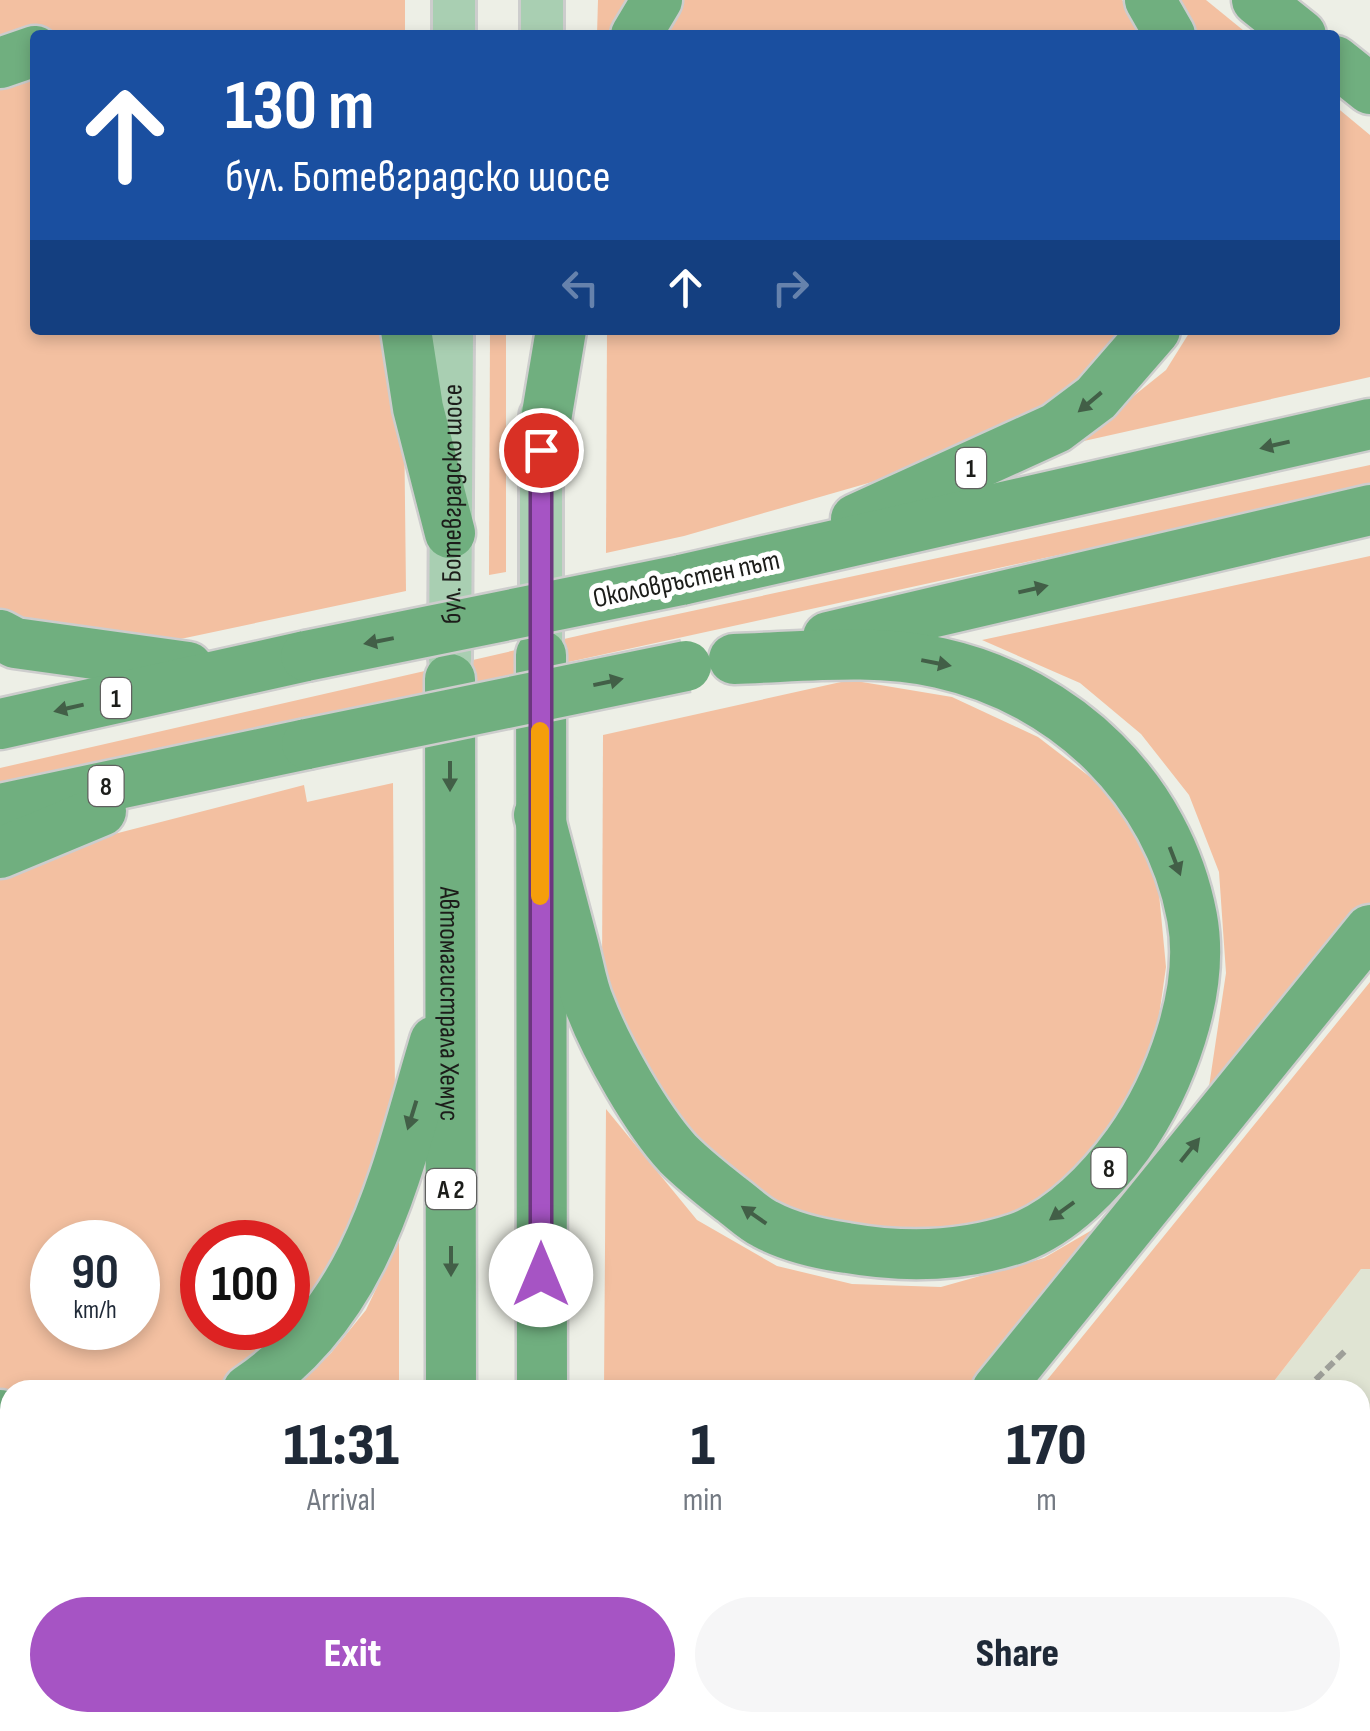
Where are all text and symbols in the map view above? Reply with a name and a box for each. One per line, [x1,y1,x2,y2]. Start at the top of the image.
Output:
text: 130 m [225,65,374,149]
icon: ahead [60,70,190,200]
text: бул. Ботевградско шосе [225,150,611,205]
icon: left [553,260,608,315]
icon: ahead [658,260,713,315]
icon: right [763,260,818,315]
street label: бул. Ботевградско шосе [435,384,470,624]
one-way arrow [1077,391,1102,412]
pin [499,408,584,493]
icon: arrive [514,423,569,478]
one-way arrow [1259,438,1290,453]
road number: 1 [956,448,986,488]
street label: Околовръстен път [590,544,783,615]
one-way arrow [1018,581,1049,596]
one-way arrow [364,633,395,649]
one-way arrow [921,656,952,672]
one-way arrow [593,674,624,690]
road number: 1 [101,678,131,718]
one-way arrow [53,701,84,717]
one-way arrow [442,761,458,793]
road number: 8 [88,766,124,806]
one-way arrow [1167,846,1183,876]
street label: Автомагистрала Хемус [432,886,466,1121]
one-way arrow [404,1100,419,1131]
one-way arrow [1179,1138,1200,1163]
road number: 8 [1092,1148,1126,1188]
road number: A 2 [426,1169,476,1209]
one-way arrow [1048,1201,1075,1220]
one-way arrow [740,1206,767,1225]
speed limit sign: 100 [180,1220,310,1350]
position arrow [489,1223,593,1327]
text: 90 [71,1243,119,1303]
one-way arrow [443,1245,459,1277]
text: km/h [73,1295,117,1326]
text: 11:31 [283,1410,399,1482]
text: 1 [690,1410,715,1482]
text: 170 [1006,1410,1087,1482]
text: Arrival [307,1481,376,1520]
text: min [683,1481,723,1520]
text: m [1036,1481,1057,1520]
button: Exit [30,1597,675,1712]
button: Share [695,1597,1340,1712]

